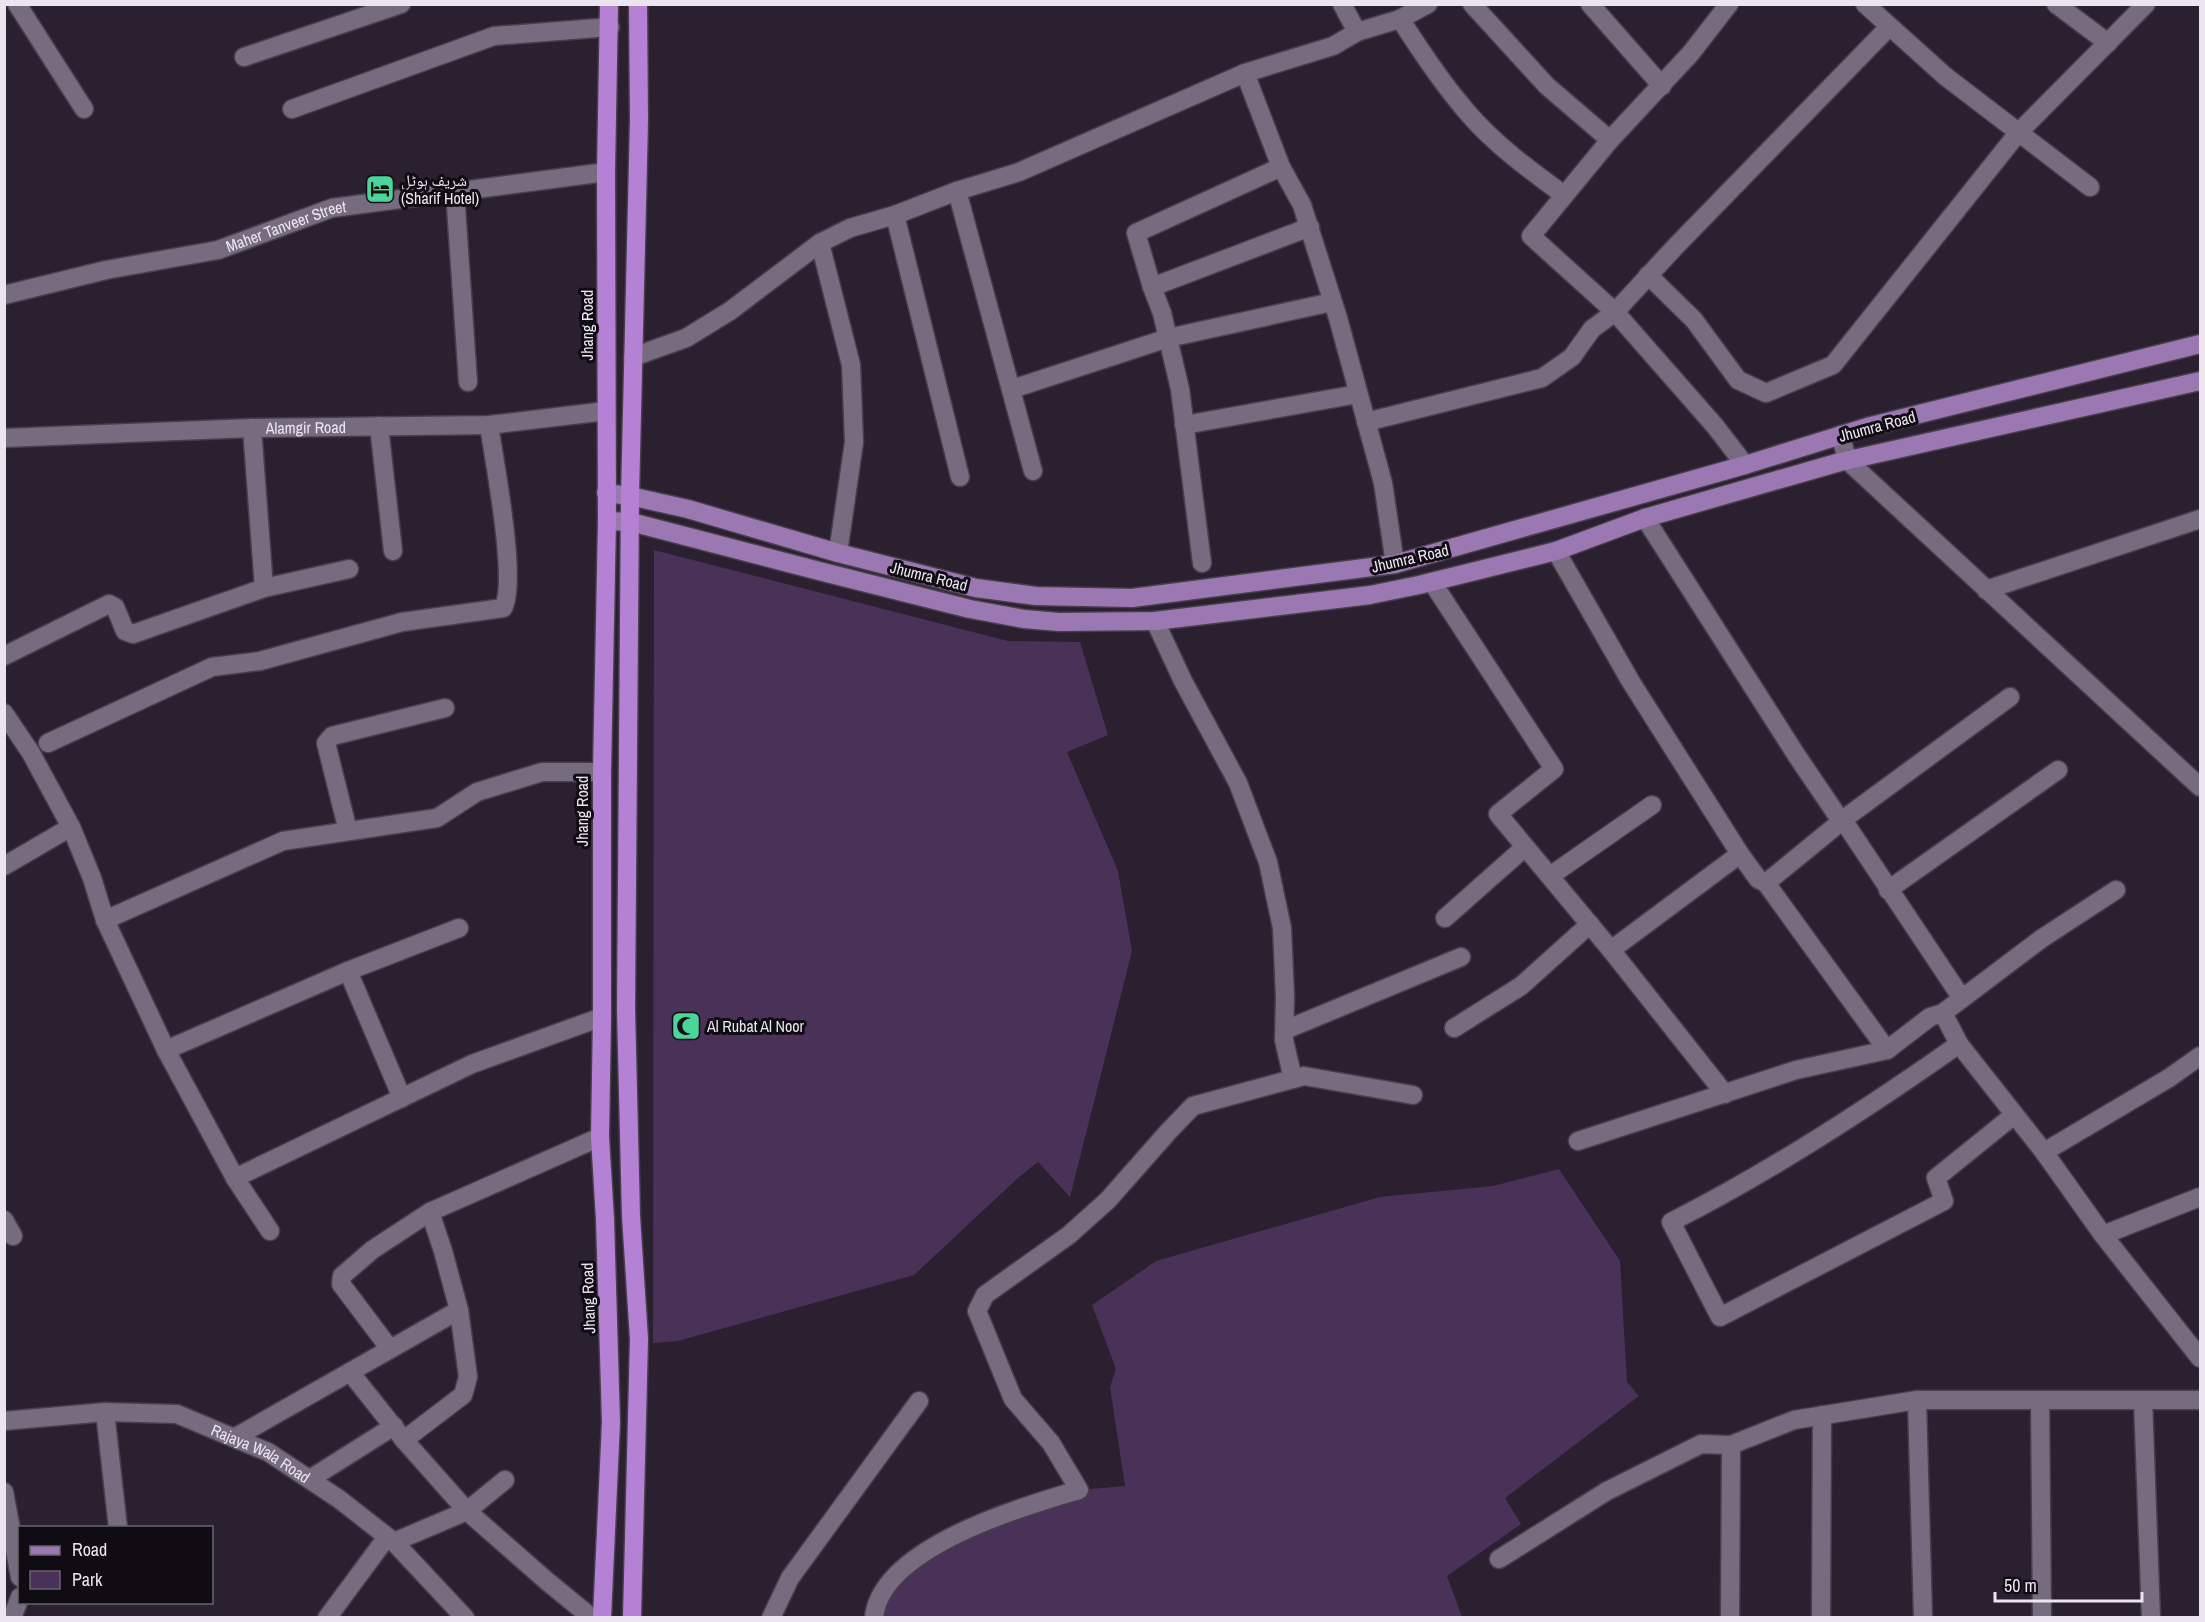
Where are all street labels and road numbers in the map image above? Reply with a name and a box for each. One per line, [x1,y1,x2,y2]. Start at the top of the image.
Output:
street label: Maher Tanveer Street [223,195,348,257]
street label: Jhang Road [576,290,598,360]
street label: Jhumra Road [1836,405,1918,447]
street label: Alamgir Road [265,416,346,439]
street label: Jhumra Road [1369,538,1451,578]
street label: Jhumra Road [888,556,970,596]
street label: Jhang Road [571,776,593,846]
street label: Jhang Road [576,1262,600,1334]
street label: Rajaya Wala Road [208,1419,314,1488]

